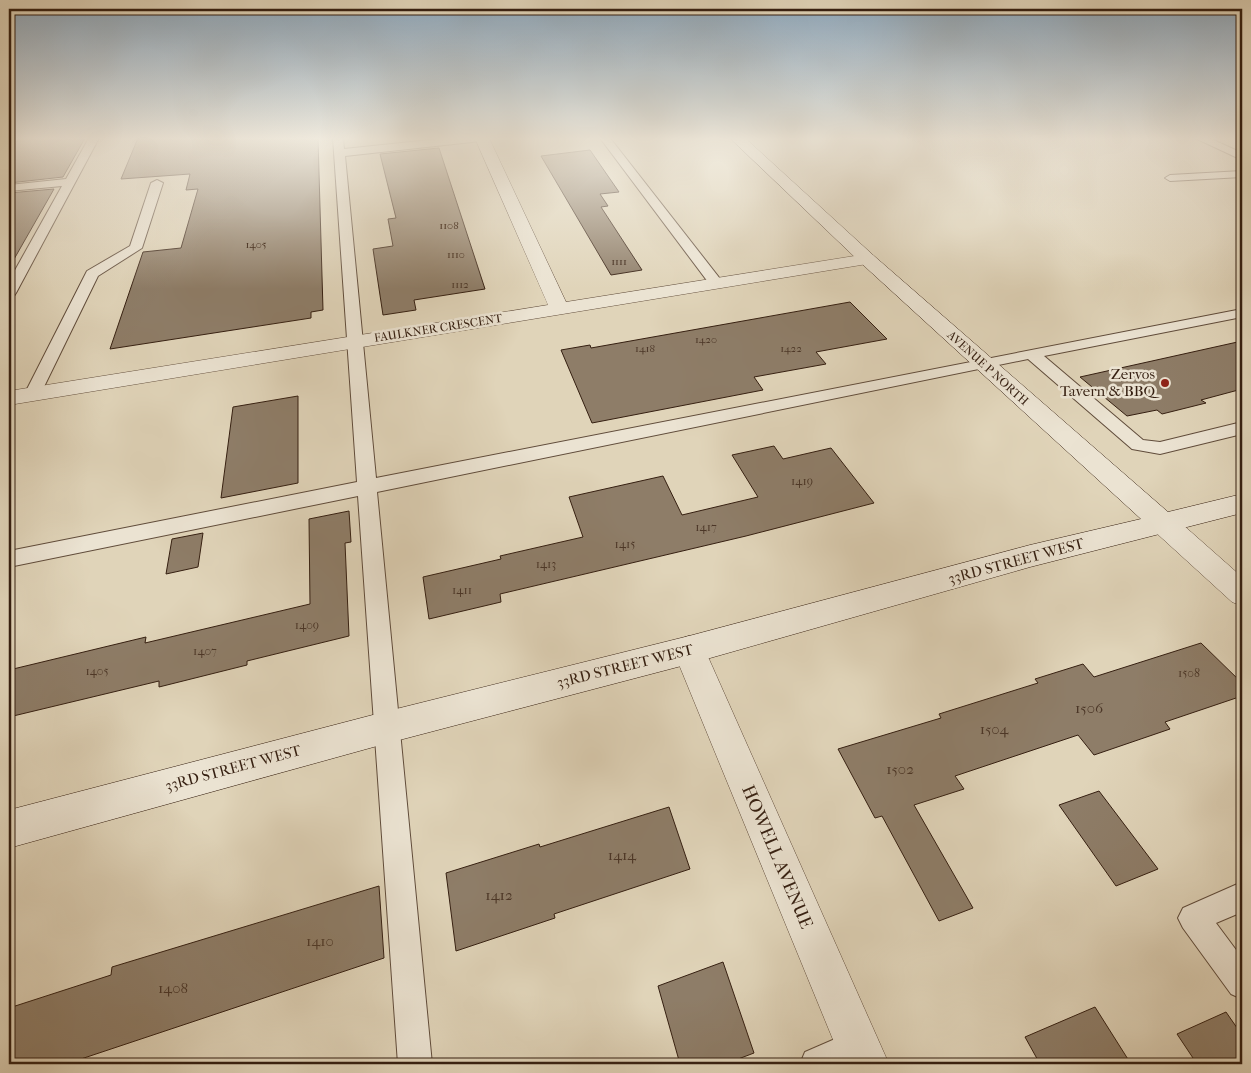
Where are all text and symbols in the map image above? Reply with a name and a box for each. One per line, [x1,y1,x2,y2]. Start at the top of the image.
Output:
house number: 1108 [439,219,459,232]
house number: 1405 [245,238,267,251]
house number: 1110 [447,248,465,261]
house number: 1111 [611,255,627,268]
house number: 1112 [451,278,469,291]
street label: FAULKNER CRESCENT [373,311,504,345]
street label: AVENUE P NORTH [944,327,1032,409]
house number: 1420 [695,333,717,346]
house number: 1418 [635,342,655,355]
house number: 1422 [780,342,802,355]
place label: Zervos Tavern & BBQ [1060,365,1160,400]
marker: Zervos Tavern & BBQ [1159,377,1171,389]
house number: 1419 [791,474,813,488]
house number: 1417 [695,520,717,534]
street label: 33RD STREET WEST [946,534,1087,588]
house number: 1415 [615,537,635,551]
house number: 1413 [536,557,556,571]
house number: 1411 [452,583,472,597]
house number: 1409 [295,618,319,632]
street label: 33RD STREET WEST [555,640,696,692]
house number: 1407 [193,644,217,658]
house number: 1405 [85,664,109,678]
house number: 1508 [1178,666,1200,680]
house number: 1506 [1075,699,1104,717]
house number: 1504 [980,720,1009,738]
street label: 33RD STREET WEST [163,741,304,795]
house number: 1502 [886,760,914,778]
street label: HOWELL AVENUE [737,782,817,932]
house number: 1414 [608,846,637,864]
house number: 1412 [485,886,513,904]
house number: 1410 [306,932,334,950]
house number: 1408 [158,979,188,997]

